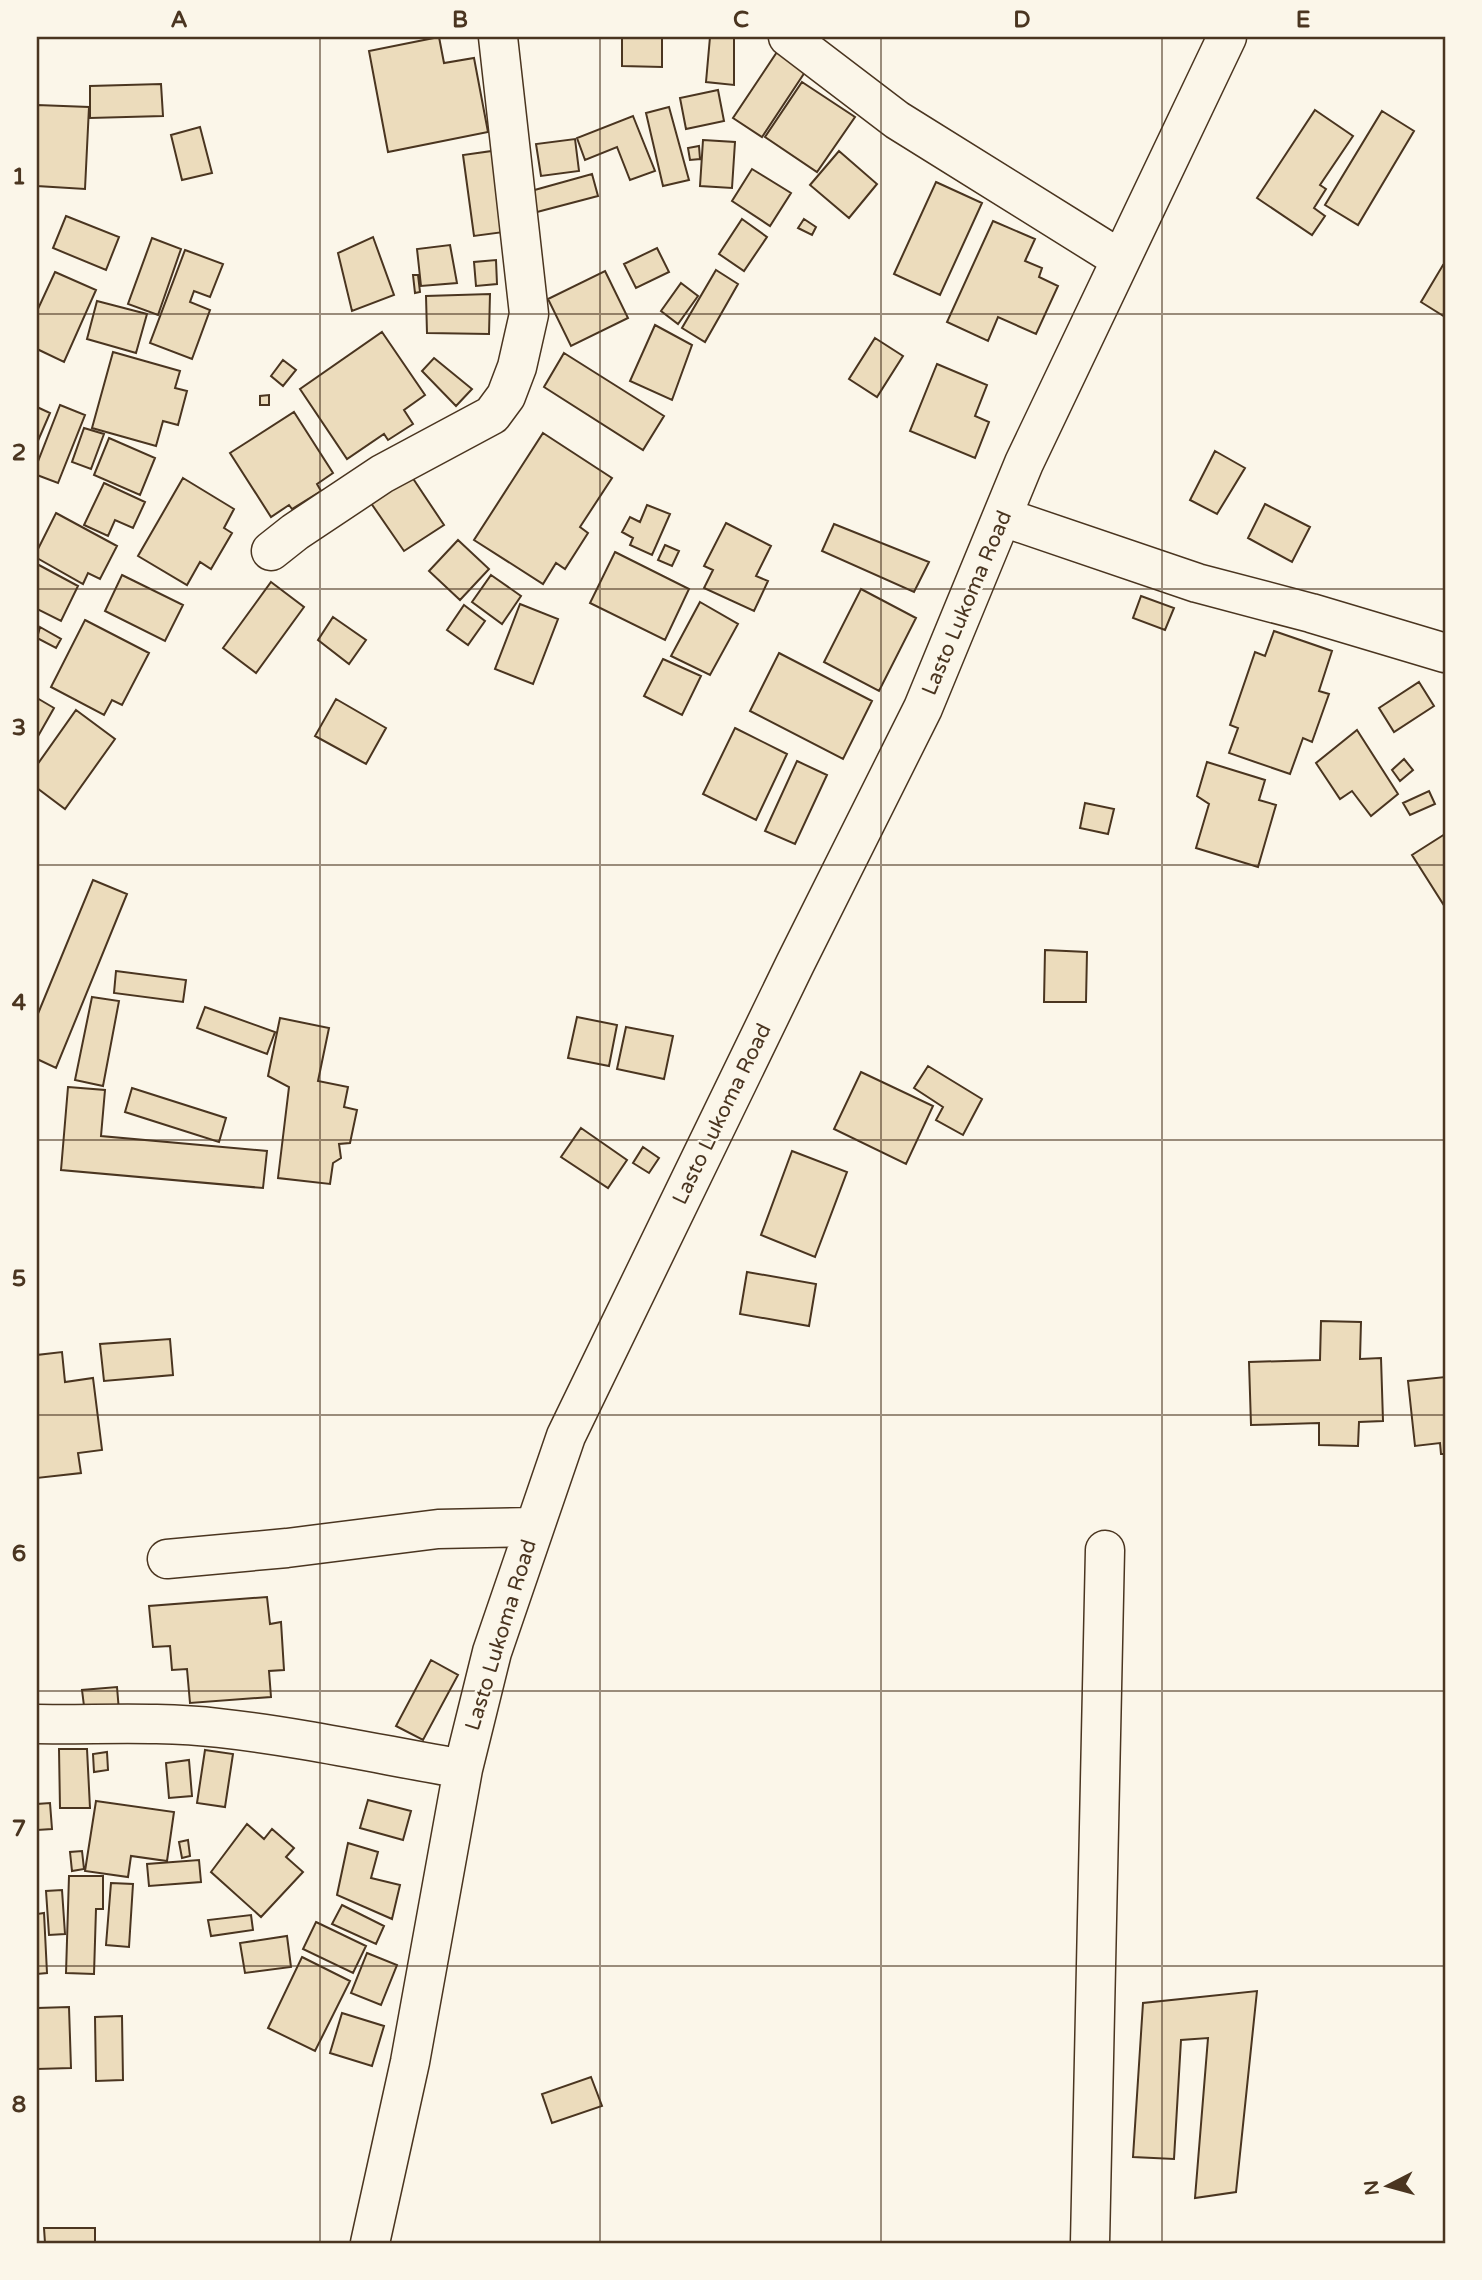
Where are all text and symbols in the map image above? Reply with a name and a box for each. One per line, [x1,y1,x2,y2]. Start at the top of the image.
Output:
text: A [170,6,188,34]
text: B [452,6,468,34]
text: C [733,6,749,34]
text: D [1013,6,1031,34]
text: E [1296,6,1310,34]
text: 1 [12,163,26,191]
text: 2 [12,439,26,467]
street label: Lasto Lukoma Road [917,507,1017,699]
text: 3 [12,714,26,742]
text: 4 [12,989,27,1017]
street label: Lasto Lukoma Road [667,1019,777,1209]
text: 5 [12,1265,26,1293]
street label: Lasto Lukoma Road [460,1537,542,1733]
text: 6 [12,1540,26,1568]
text: 7 [12,1815,26,1843]
text: 8 [12,2091,26,2119]
north arrow [1352,2150,1422,2220]
text: N [1360,2179,1384,2196]

